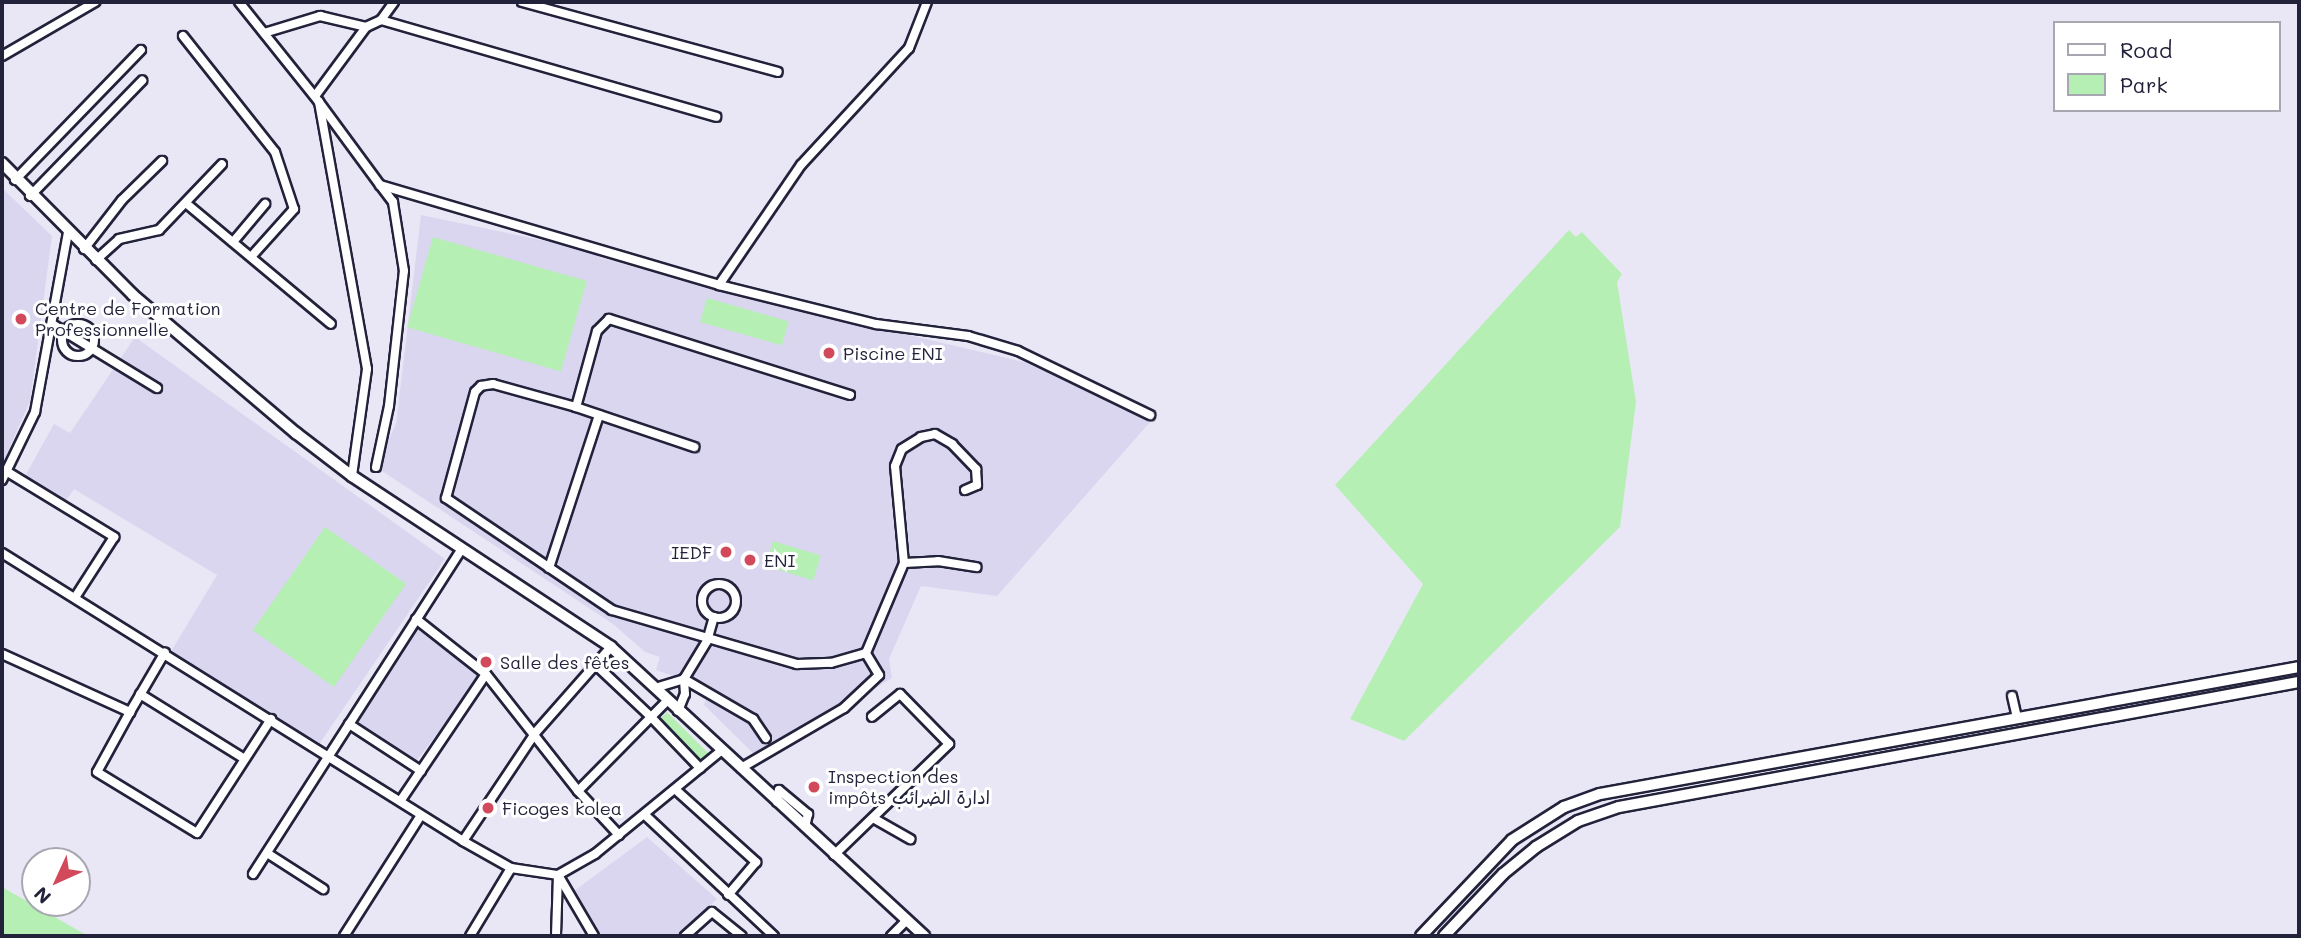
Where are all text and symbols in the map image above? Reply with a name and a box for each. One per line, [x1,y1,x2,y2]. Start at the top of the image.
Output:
legend [2052,21,2280,112]
text: Road [2120,36,2172,63]
text: Park [2120,71,2168,98]
place label: Centre de Formation Professionnelle [35,298,221,340]
marker: Centre de Formation Professionnelle [13,311,29,327]
place label: Piscine ENI [843,342,943,364]
marker: Piscine ENI [821,345,837,361]
place label: IEDF [671,541,712,563]
marker: IEDF [718,544,734,560]
place label: ENI [764,549,795,571]
marker: ENI [742,552,758,568]
place label: Salle des fêtes [500,651,630,673]
marker: Salle des fêtes [478,654,494,670]
place label: Inspection des impôts ادارة الضرائب [828,766,990,808]
marker: Inspection des impôts ادارة الضرائب [806,779,822,795]
place label: Ficoges kolea [502,797,622,819]
marker: Ficoges kolea [480,800,496,816]
north arrow [21,847,91,917]
text: N [28,882,56,910]

